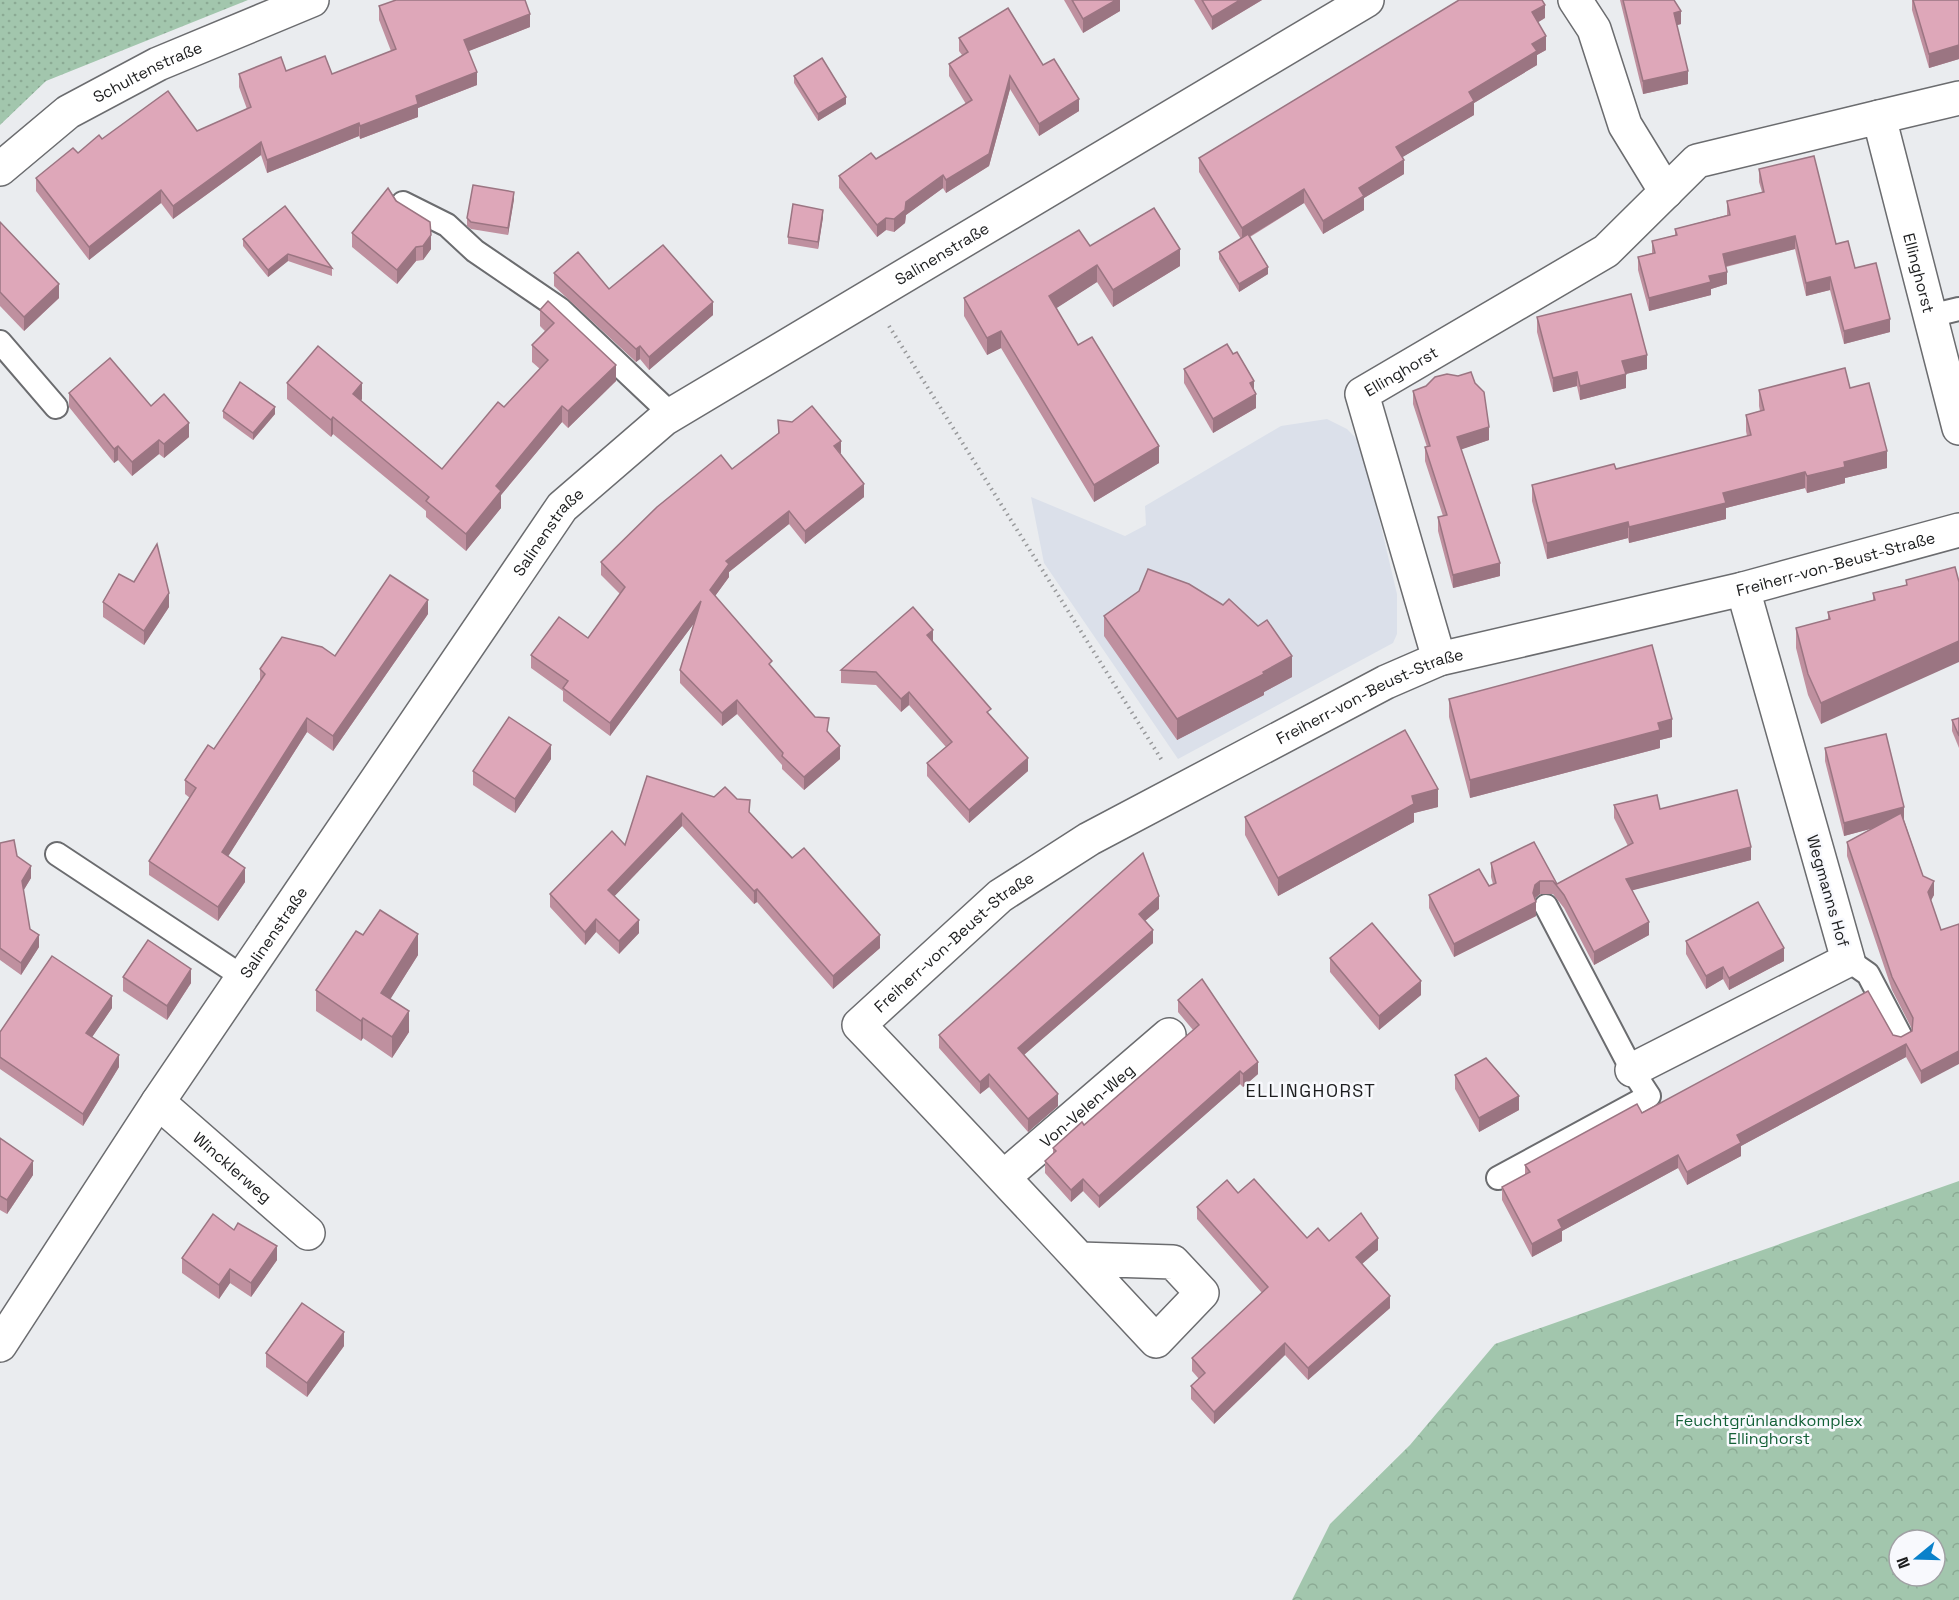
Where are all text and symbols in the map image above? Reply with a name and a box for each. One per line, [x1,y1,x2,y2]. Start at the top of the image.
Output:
street label: Schultenstraße [89,36,205,107]
street label: Salinenstraße [891,217,993,290]
street label: Ellinghorst [1899,231,1940,315]
street label: Ellinghorst [1360,341,1442,401]
street label: Salinenstraße [508,483,588,580]
street label: Freiherr-von-Beust-Straße [1734,527,1937,601]
street label: Freiherr-von-Beust-Straße [1272,643,1465,749]
street label: Wegmanns Hof [1802,832,1854,950]
street label: Freiherr-von-Beust-Straße [869,867,1038,1017]
street label: Salinenstraße [235,882,312,982]
street label: Von-Velen-Weg [1035,1059,1138,1152]
district label: ELLINGHORST [1246,1079,1376,1102]
street label: Wincklerweg [189,1127,276,1207]
park label: Feuchtgrünlandkomplex Ellinghorst [1675,1410,1863,1449]
north arrow [1887,1528,1947,1588]
text: N [1892,1554,1915,1571]

